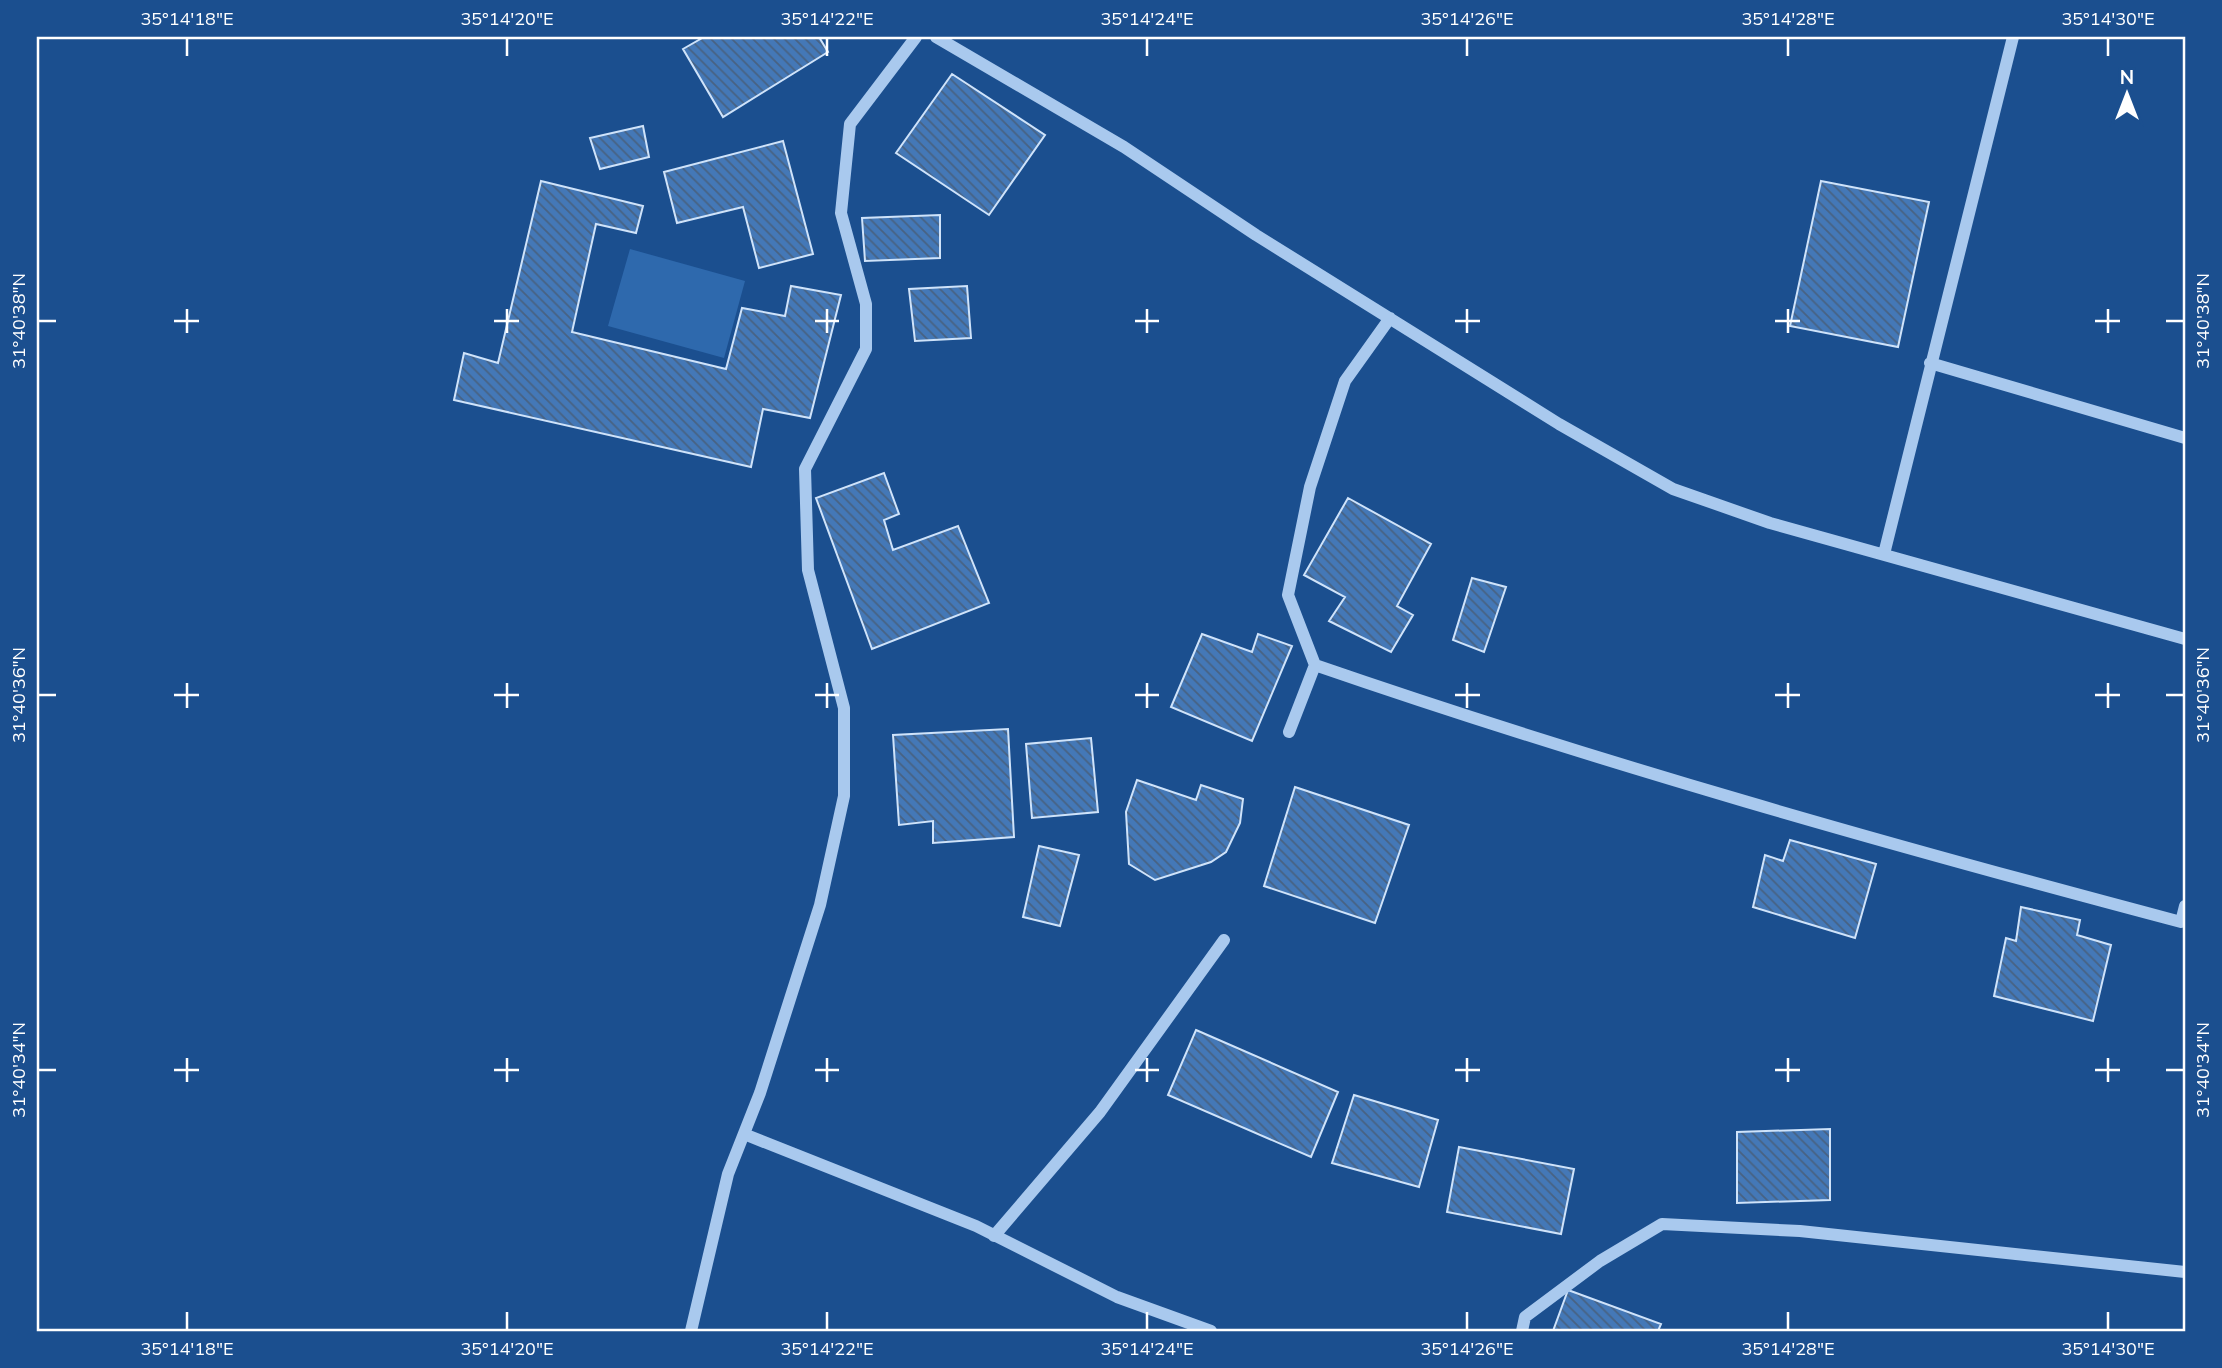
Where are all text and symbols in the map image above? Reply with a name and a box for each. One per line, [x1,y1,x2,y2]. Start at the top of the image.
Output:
text: 35°14'18"E [140,7,234,30]
text: 35°14'20"E [460,7,554,30]
text: 35°14'22"E [780,7,874,30]
text: 35°14'24"E [1100,7,1194,30]
text: 35°14'26"E [1420,7,1514,30]
text: 35°14'28"E [1741,7,1835,30]
text: 35°14'30"E [2061,7,2155,30]
north arrow [2092,60,2162,130]
text: N [2120,65,2134,89]
text: 31°40'38"N [7,273,30,369]
text: 31°40'38"N [2191,273,2214,369]
text: 31°40'36"N [7,647,30,743]
text: 31°40'36"N [2191,647,2214,743]
text: 31°40'34"N [7,1022,30,1118]
text: 31°40'34"N [2191,1022,2214,1118]
text: 35°14'18"E [140,1337,234,1360]
text: 35°14'20"E [460,1337,554,1360]
text: 35°14'22"E [780,1337,874,1360]
text: 35°14'24"E [1100,1337,1194,1360]
text: 35°14'26"E [1420,1337,1514,1360]
text: 35°14'28"E [1741,1337,1835,1360]
text: 35°14'30"E [2061,1337,2155,1360]

